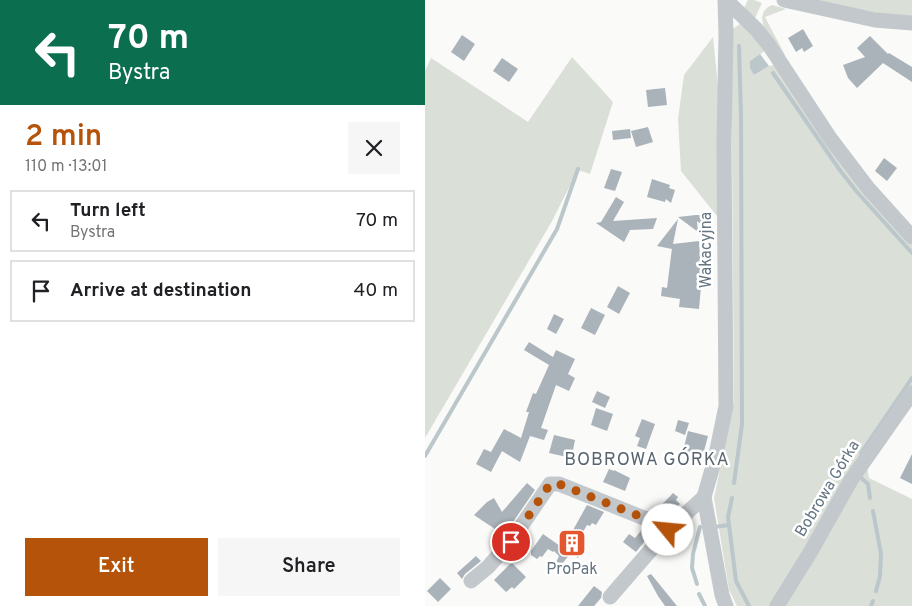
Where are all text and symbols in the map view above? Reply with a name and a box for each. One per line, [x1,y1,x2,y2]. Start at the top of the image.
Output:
text: 70 m [108,17,189,61]
icon: left [25,20,90,85]
text: Bystra [108,60,170,87]
text: 2 min [25,119,102,156]
button: close [348,122,400,174]
text: 110 m · 13:01 [25,157,107,177]
text: Turn left [70,199,146,223]
icon: left [27,207,55,235]
text: 70 m [356,209,398,233]
street label: Wakacyjna [697,212,717,288]
text: Bystra [70,223,115,243]
icon: arrive [27,277,55,305]
text: Arrive at destination [70,279,251,303]
text: 40 m [353,279,398,303]
street label: Bobrowa Górka [791,437,865,541]
district label: BOBROWA GÓRKA [564,447,730,472]
position arrow [641,503,693,555]
pin [490,521,532,563]
icon: arrive [497,528,525,556]
building icon: ProPak [557,528,587,558]
button: Exit [25,538,208,596]
button: Share [218,538,400,596]
place label: ProPak [546,560,598,580]

